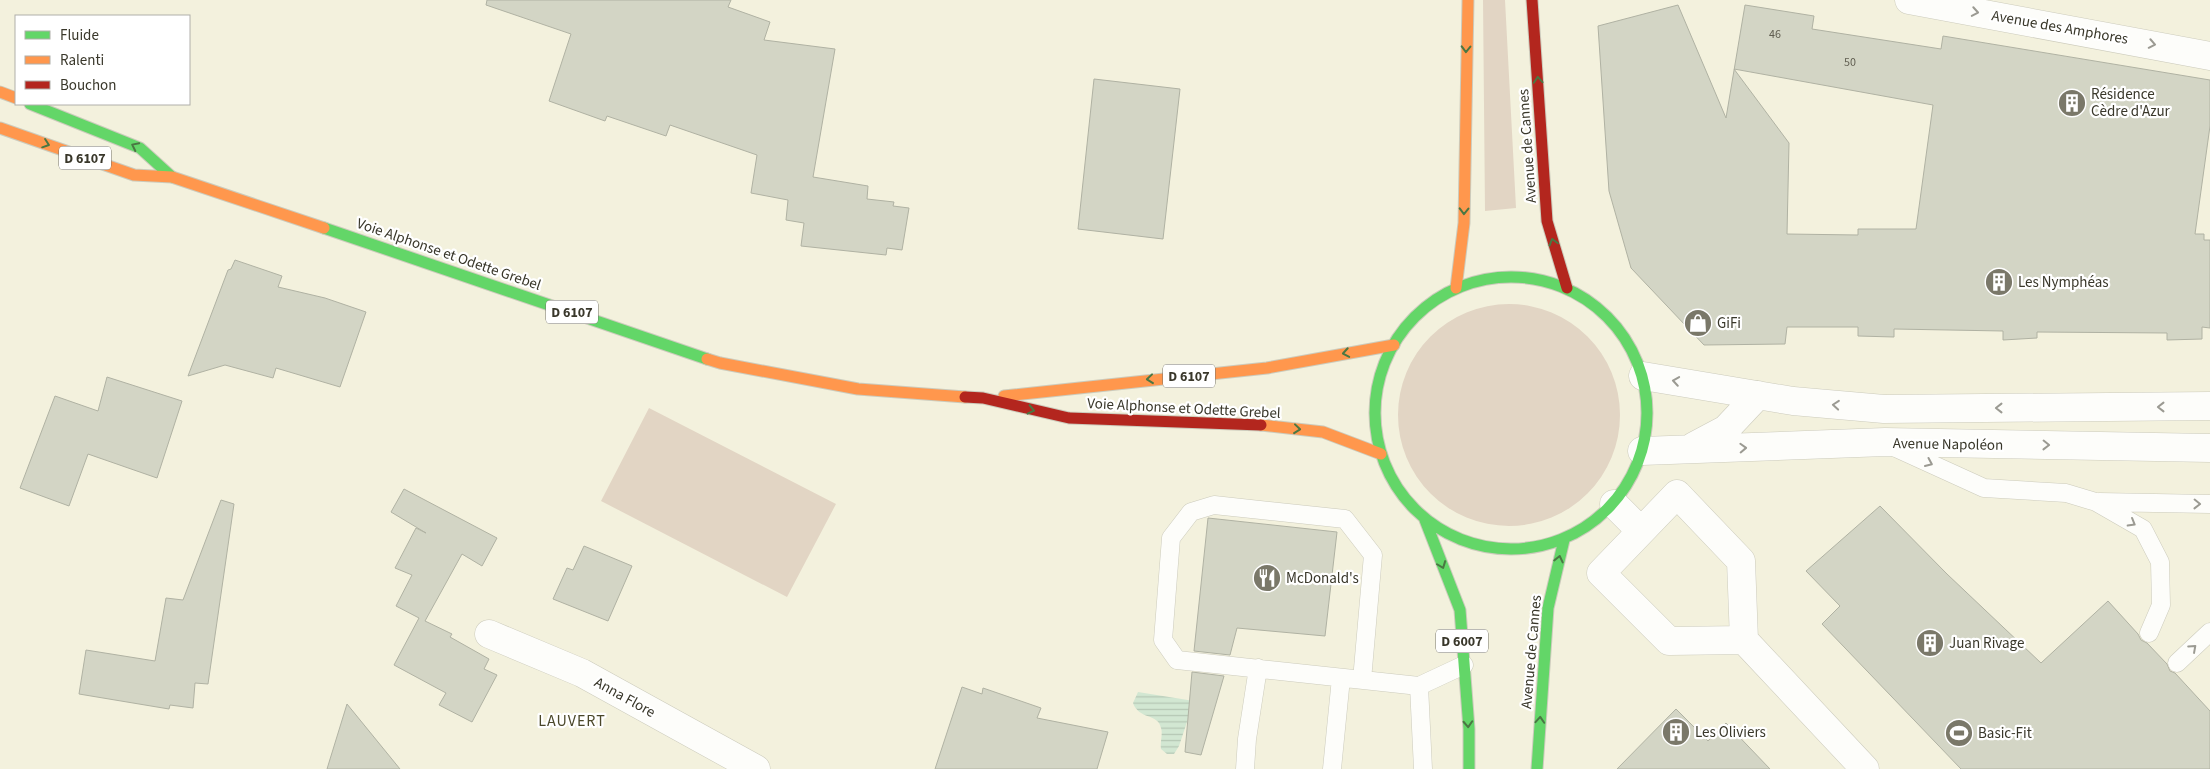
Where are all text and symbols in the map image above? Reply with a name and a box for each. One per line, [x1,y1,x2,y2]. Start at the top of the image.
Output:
street label: Avenue des Amphores [1990,5,2130,50]
one-way arrow [1970,6,1979,16]
legend [15,15,190,105]
text: Fluide [60,25,99,46]
house number: 46 [1769,26,1781,43]
one-way arrow [2147,38,2156,49]
one-way arrow [1461,45,1472,53]
text: Ralenti [60,50,104,71]
house number: 50 [1844,54,1856,71]
text: Bouchon [60,75,116,96]
one-way arrow [1532,76,1543,84]
place label: Résidence Cèdre d'Azur [2091,84,2171,122]
street label: Avenue de Cannes [1513,88,1542,204]
building icon: Résidence Cèdre d'Azur [2057,88,2087,118]
one-way arrow [41,138,50,148]
one-way arrow [131,142,140,153]
road number: D 6107 [59,146,111,170]
one-way arrow [1459,208,1469,215]
street label: Voie Alphonse et Odette Grebel [354,213,544,296]
one-way arrow [1549,238,1559,246]
building icon: Les Nymphéas [1984,267,2014,297]
place label: Les Nymphéas [2018,272,2109,293]
road number: D 6107 [546,300,598,324]
shop icon: GiFi [1683,308,1713,338]
place label: GiFi [1717,313,1741,334]
one-way arrow [1341,347,1350,357]
road number: D 6107 [1163,364,1215,388]
one-way arrow [1146,373,1154,384]
one-way arrow [1671,376,1679,387]
street label: Voie Alphonse et Odette Grebel [1087,393,1281,424]
one-way arrow [1832,399,1840,410]
one-way arrow [2157,402,2165,412]
one-way arrow [1995,403,2002,413]
one-way arrow [1026,404,1035,415]
one-way arrow [1293,423,1301,434]
street label: Avenue Napoléon [1893,433,2003,456]
one-way arrow [2042,440,2050,450]
one-way arrow [1740,443,1748,453]
one-way arrow [1924,456,1933,467]
one-way arrow [2194,499,2202,509]
one-way arrow [2126,516,2135,526]
one-way arrow [1553,555,1564,564]
one-way arrow [1436,560,1447,569]
restaurant icon: McDonald's [1252,563,1282,593]
place label: McDonald's [1286,568,1359,589]
street label: Avenue de Cannes [1516,594,1547,710]
building icon: Juan Rivage [1915,628,1945,658]
road number: D 6007 [1436,630,1488,652]
place label: Juan Rivage [1949,633,2024,654]
one-way arrow [2188,644,2197,653]
street label: Anna Flore [590,672,659,723]
district label: LAUVERT [538,710,606,732]
one-way arrow [1535,716,1546,724]
building icon: Les Oliviers [1661,717,1691,747]
sports icon: Basic-Fit [1944,718,1974,748]
one-way arrow [1463,720,1474,728]
place label: Les Oliviers [1695,722,1766,743]
place label: Basic-Fit [1978,723,2032,744]

